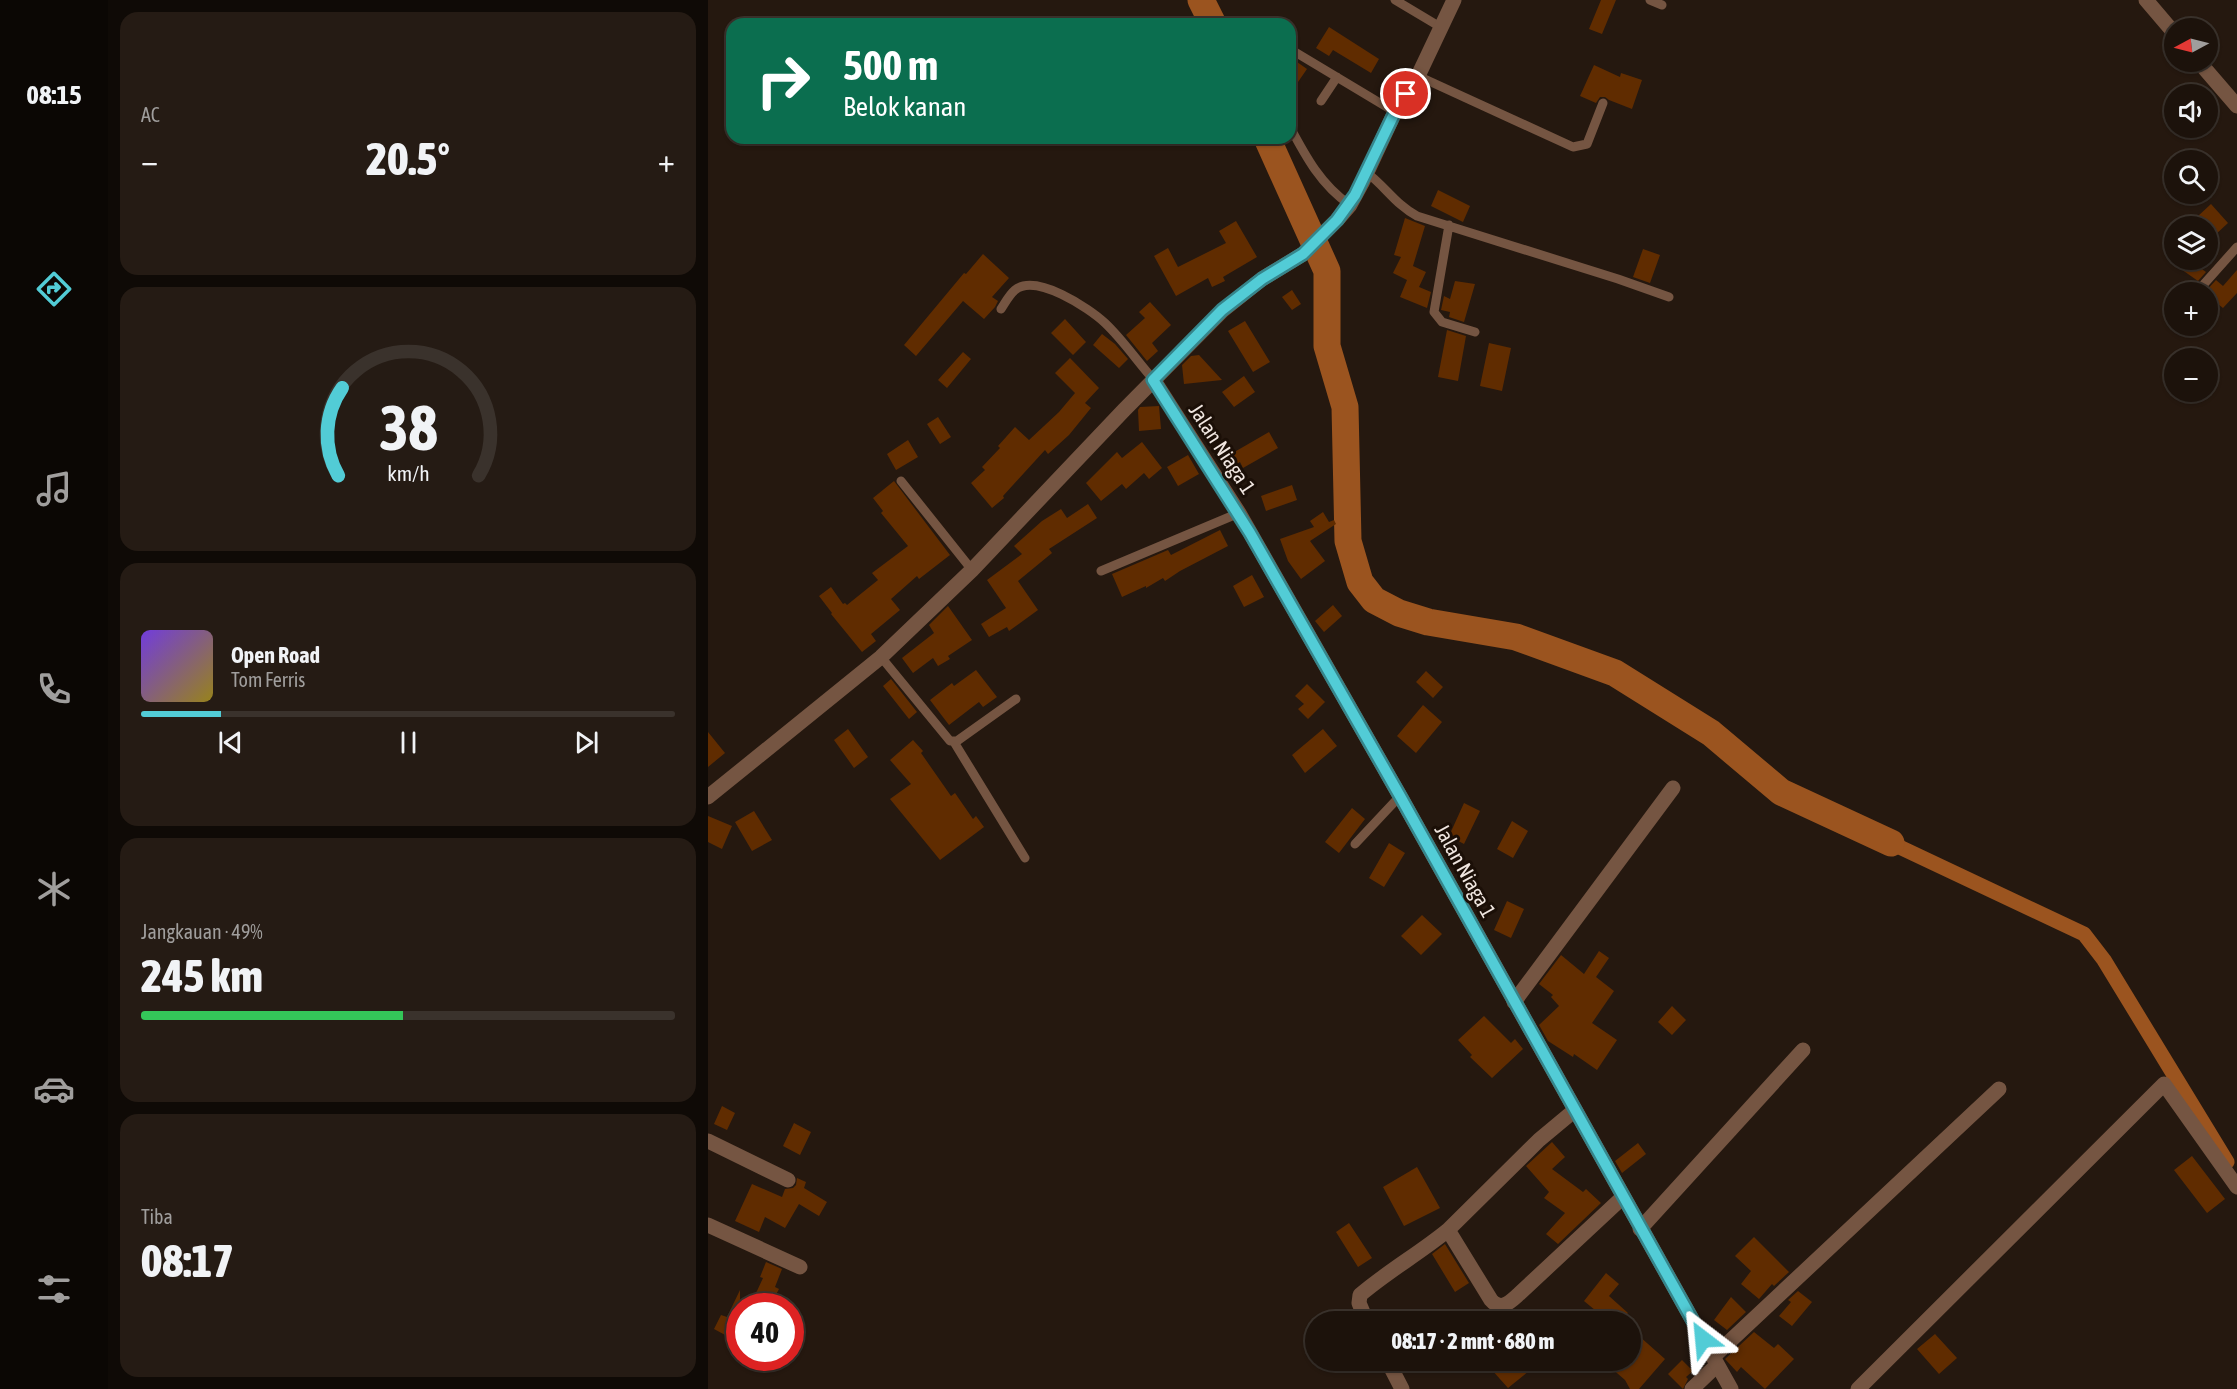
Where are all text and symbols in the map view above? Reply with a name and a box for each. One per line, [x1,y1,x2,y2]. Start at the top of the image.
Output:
north arrow [2164,18,2218,72]
map controls [2164,18,2218,402]
text: 500 m [843,41,938,89]
icon: right [744,42,822,120]
pin [1380,68,1431,119]
icon: arrive [1389,77,1422,110]
text: 08:15 [26,79,82,110]
button: sound [2164,84,2218,138]
text: Belok kanan [843,91,966,122]
text: AC [141,103,160,126]
text: 20.5° [366,133,450,185]
text: − [141,141,158,179]
text: + [658,141,675,179]
button: search [2164,150,2218,204]
button: layers [2164,216,2218,270]
icon: directions [33,268,75,310]
button: + [2164,282,2218,336]
button: − [2164,348,2218,402]
text: 38 [379,392,437,463]
street label: Jalan Niaga 1 [1185,399,1261,498]
text: km/h [387,462,429,487]
icon: music [33,468,75,510]
text: Open Road [231,642,320,668]
icon: phone [33,668,75,710]
text: Tom Ferris [231,668,305,691]
icon: previous [214,726,247,759]
icon: pause [392,726,425,759]
icon: next [570,726,603,759]
street label: Jalan Niaga 1 [1430,820,1501,921]
icon: climate [33,868,75,910]
text: Jangkauan · 49% [141,920,263,943]
text: 245 km [141,950,263,1002]
icon: car [33,1068,75,1110]
text: Tiba [141,1205,173,1228]
text: 08:17 [141,1235,234,1287]
icon: filters [33,1268,75,1310]
speed limit sign: 40 [726,1293,804,1371]
position arrow [1671,1307,1735,1371]
text: 08:17 · 2 mnt · 680 m [1392,1328,1554,1354]

